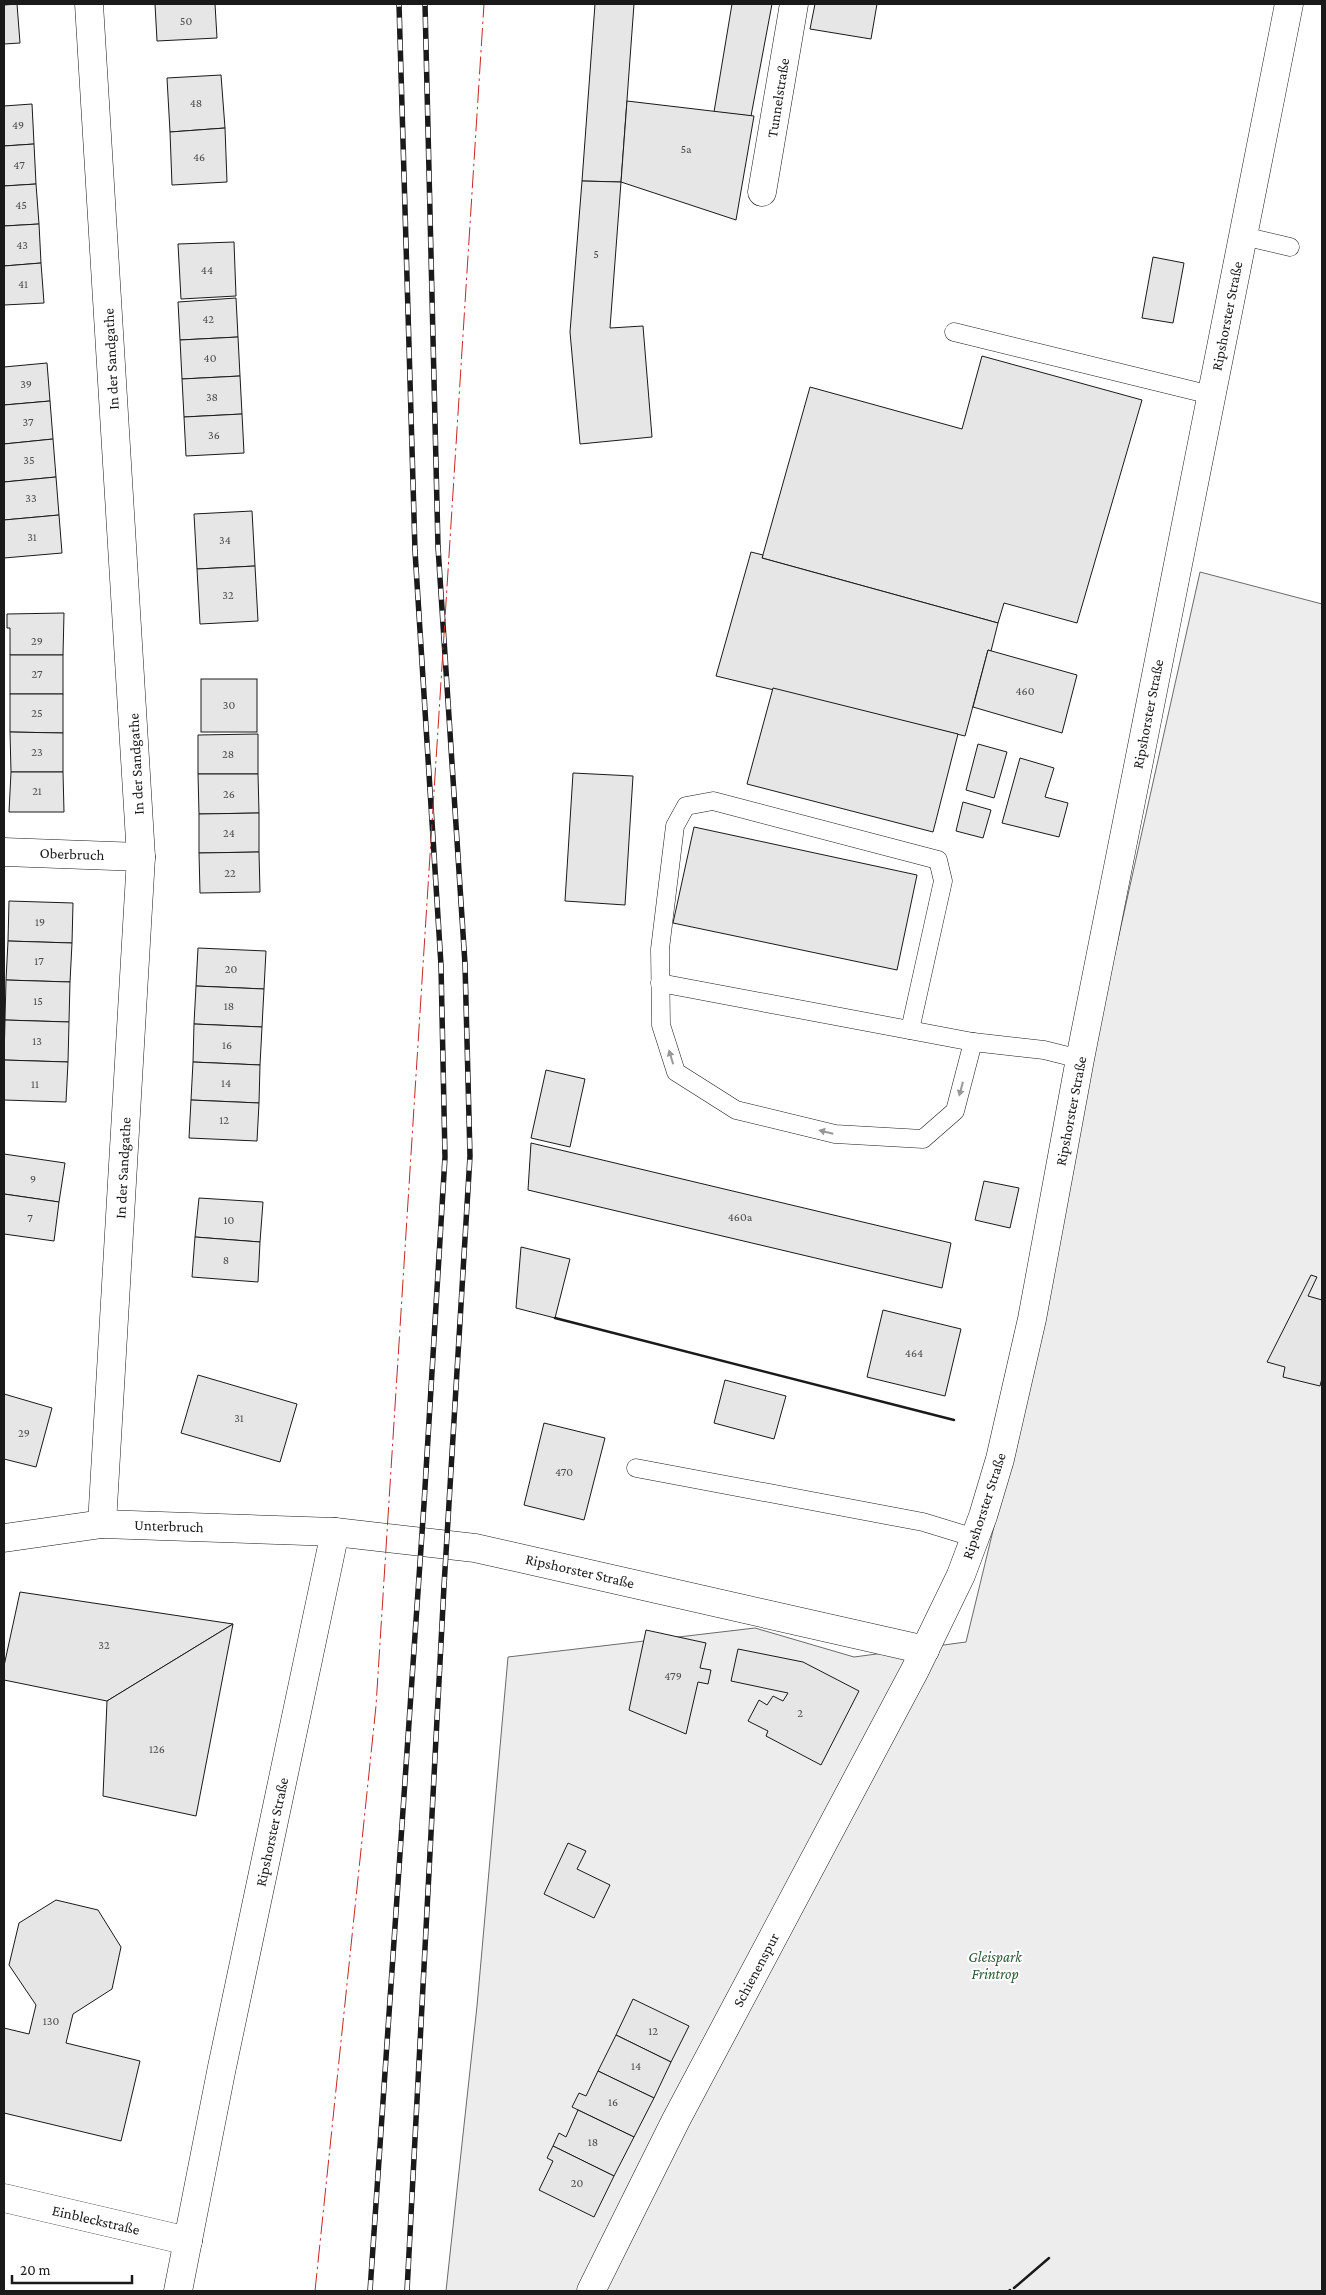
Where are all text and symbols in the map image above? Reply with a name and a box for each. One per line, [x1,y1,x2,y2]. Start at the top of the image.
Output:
house number: 50 [180,14,192,28]
street label: Tunnelstraße [764,57,792,139]
house number: 48 [190,96,202,110]
house number: 49 [12,118,24,132]
house number: 5a [680,142,692,156]
house number: 46 [193,150,205,164]
house number: 47 [13,158,25,172]
house number: 45 [15,198,27,212]
house number: 43 [16,238,28,252]
house number: 5 [593,247,599,261]
street label: Ripshorster Straße [1209,260,1247,372]
house number: 44 [201,263,213,277]
house number: 41 [18,277,28,291]
street label: In der Sandgathe [100,307,123,410]
house number: 42 [202,312,214,326]
house number: 40 [204,351,217,365]
house number: 39 [20,377,32,391]
house number: 38 [206,390,218,404]
house number: 37 [22,415,34,429]
house number: 36 [208,428,220,442]
house number: 35 [23,453,35,467]
house number: 33 [25,491,37,505]
house number: 31 [27,530,37,544]
house number: 34 [219,533,231,547]
house number: 32 [222,588,234,602]
house number: 29 [31,634,43,648]
street label: Ripshorster Straße [1130,658,1168,770]
house number: 27 [31,667,43,681]
house number: 460 [1015,684,1035,698]
house number: 30 [223,698,235,712]
house number: 25 [31,706,43,720]
street label: In der Sandgathe [125,712,148,815]
house number: 23 [31,745,43,759]
house number: 28 [222,747,234,761]
house number: 21 [32,784,42,798]
house number: 26 [223,787,235,801]
house number: 24 [223,826,235,840]
street label: Oberbruch [39,845,105,863]
house number: 22 [224,866,236,880]
house number: 19 [35,915,45,929]
house number: 17 [34,954,44,968]
house number: 20 [225,962,237,976]
house number: 15 [33,994,43,1008]
house number: 18 [224,999,234,1013]
house number: 13 [32,1034,42,1048]
house number: 16 [222,1038,232,1052]
one-way arrow [666,1049,674,1064]
street label: Ripshorster Straße [1053,1055,1091,1167]
house number: 14 [221,1076,231,1090]
house number: 11 [31,1077,39,1091]
one-way arrow [957,1082,965,1097]
house number: 12 [219,1113,229,1127]
street label: In der Sandgathe [112,1116,135,1219]
one-way arrow [819,1127,834,1135]
house number: 9 [30,1172,36,1186]
house number: 460a [728,1210,753,1224]
house number: 7 [27,1211,33,1225]
house number: 10 [224,1213,235,1227]
house number: 8 [223,1253,229,1267]
house number: 464 [905,1346,923,1360]
house number: 31 [234,1411,244,1425]
house number: 29 [18,1426,30,1440]
street label: Ripshorster Straße [959,1450,1010,1562]
house number: 470 [555,1465,573,1479]
street label: Unterbruch [134,1517,204,1535]
street label: Ripshorster Straße [524,1551,636,1592]
house number: 32 [98,1638,110,1652]
house number: 479 [664,1669,682,1683]
house number: 2 [797,1706,803,1720]
house number: 126 [149,1742,165,1756]
street label: Ripshorster Straße [253,1776,292,1888]
street label: Schienenspur [730,1930,783,2010]
park label: Gleispark Frintrop [968,1949,1023,1983]
house number: 130 [43,2014,59,2028]
house number: 12 [648,2024,658,2038]
house number: 14 [631,2059,641,2073]
house number: 16 [608,2095,618,2109]
house number: 18 [588,2135,598,2149]
house number: 20 [571,2176,583,2190]
street label: Einbleckstraße [51,2202,142,2238]
scale bar [12,2252,132,2284]
text: 20 m [20,2262,51,2278]

